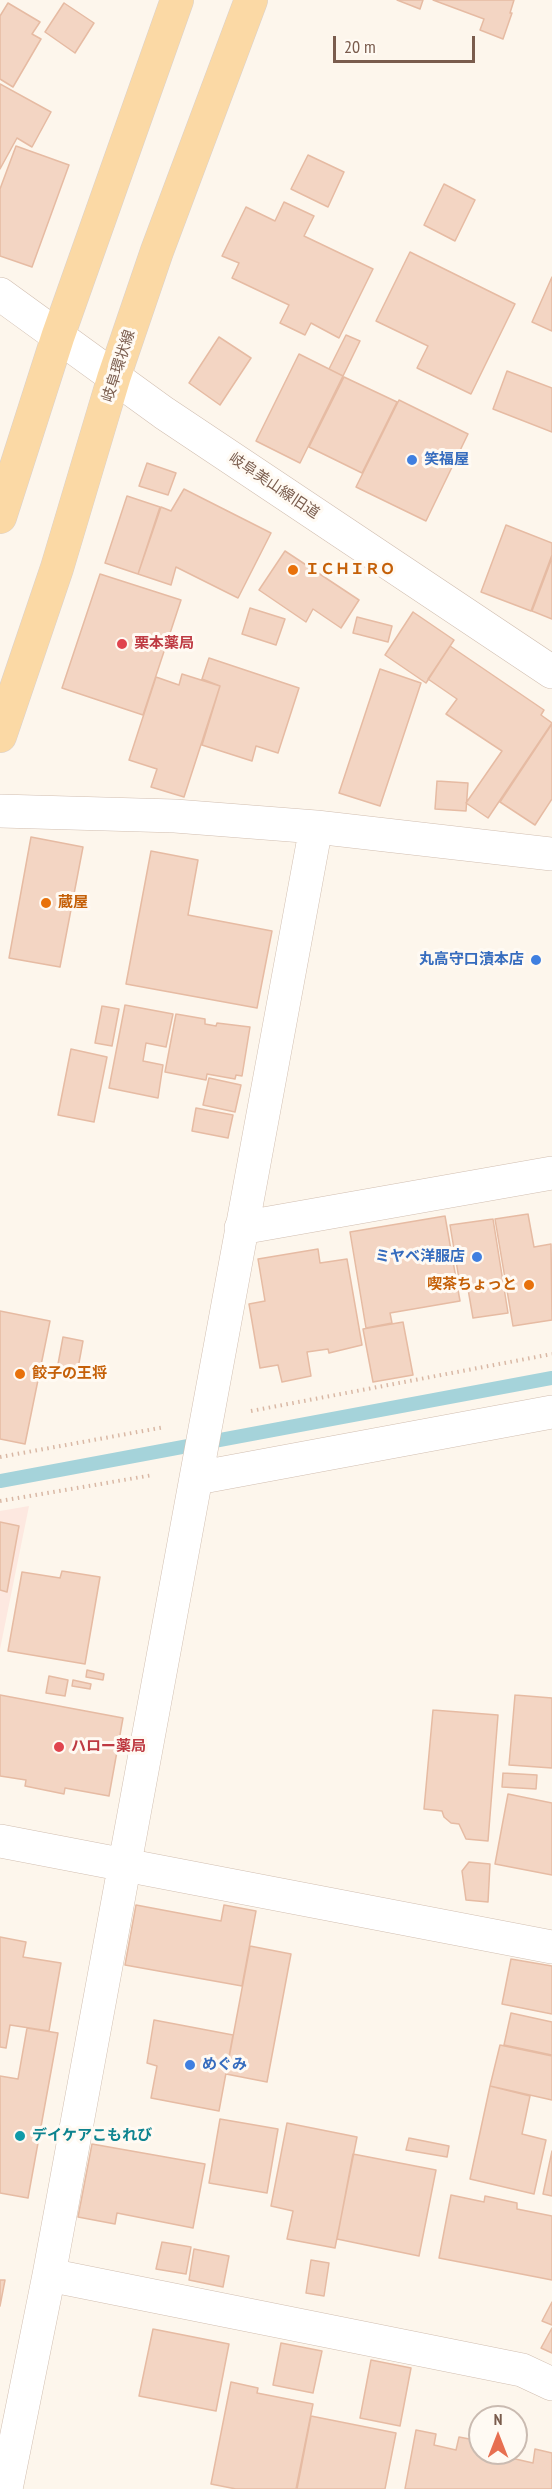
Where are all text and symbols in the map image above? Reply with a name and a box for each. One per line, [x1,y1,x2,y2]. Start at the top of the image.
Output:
scale bar [336,24,478,62]
text: 20 m [344,35,376,58]
street label: 岐阜環状線 [99,328,139,404]
street label: 岐阜美山線旧道 [225,449,323,523]
place label: 笑福屋 [424,451,469,469]
marker: 笑福屋 [405,453,419,467]
place label: ＩＣＨＩＲＯ [305,561,395,579]
marker: ＩＣＨＩＲＯ [286,563,300,577]
place label: 栗本薬局 [134,635,194,653]
marker: 栗本薬局 [115,637,129,651]
place label: 蔵屋 [58,894,88,912]
marker: 蔵屋 [39,896,53,910]
place label: 丸高守口漬本店 [419,951,524,969]
marker: 丸高守口漬本店 [529,953,543,967]
place label: ミヤベ洋服店 [375,1248,465,1266]
marker: ミヤベ洋服店 [470,1250,484,1264]
place label: 喫茶ちょっと [427,1276,517,1294]
marker: 喫茶ちょっと [522,1278,536,1292]
place label: 餃子の王将 [32,1365,107,1383]
marker: 餃子の王将 [13,1367,27,1381]
place label: ハロー薬局 [71,1738,146,1756]
marker: ハロー薬局 [52,1740,66,1754]
place label: めぐみ [202,2056,247,2074]
marker: めぐみ [183,2058,197,2072]
place label: デイケアこもれび [32,2127,152,2145]
marker: デイケアこもれび [13,2129,27,2143]
north arrow [468,2405,528,2465]
text: N [494,2409,502,2429]

